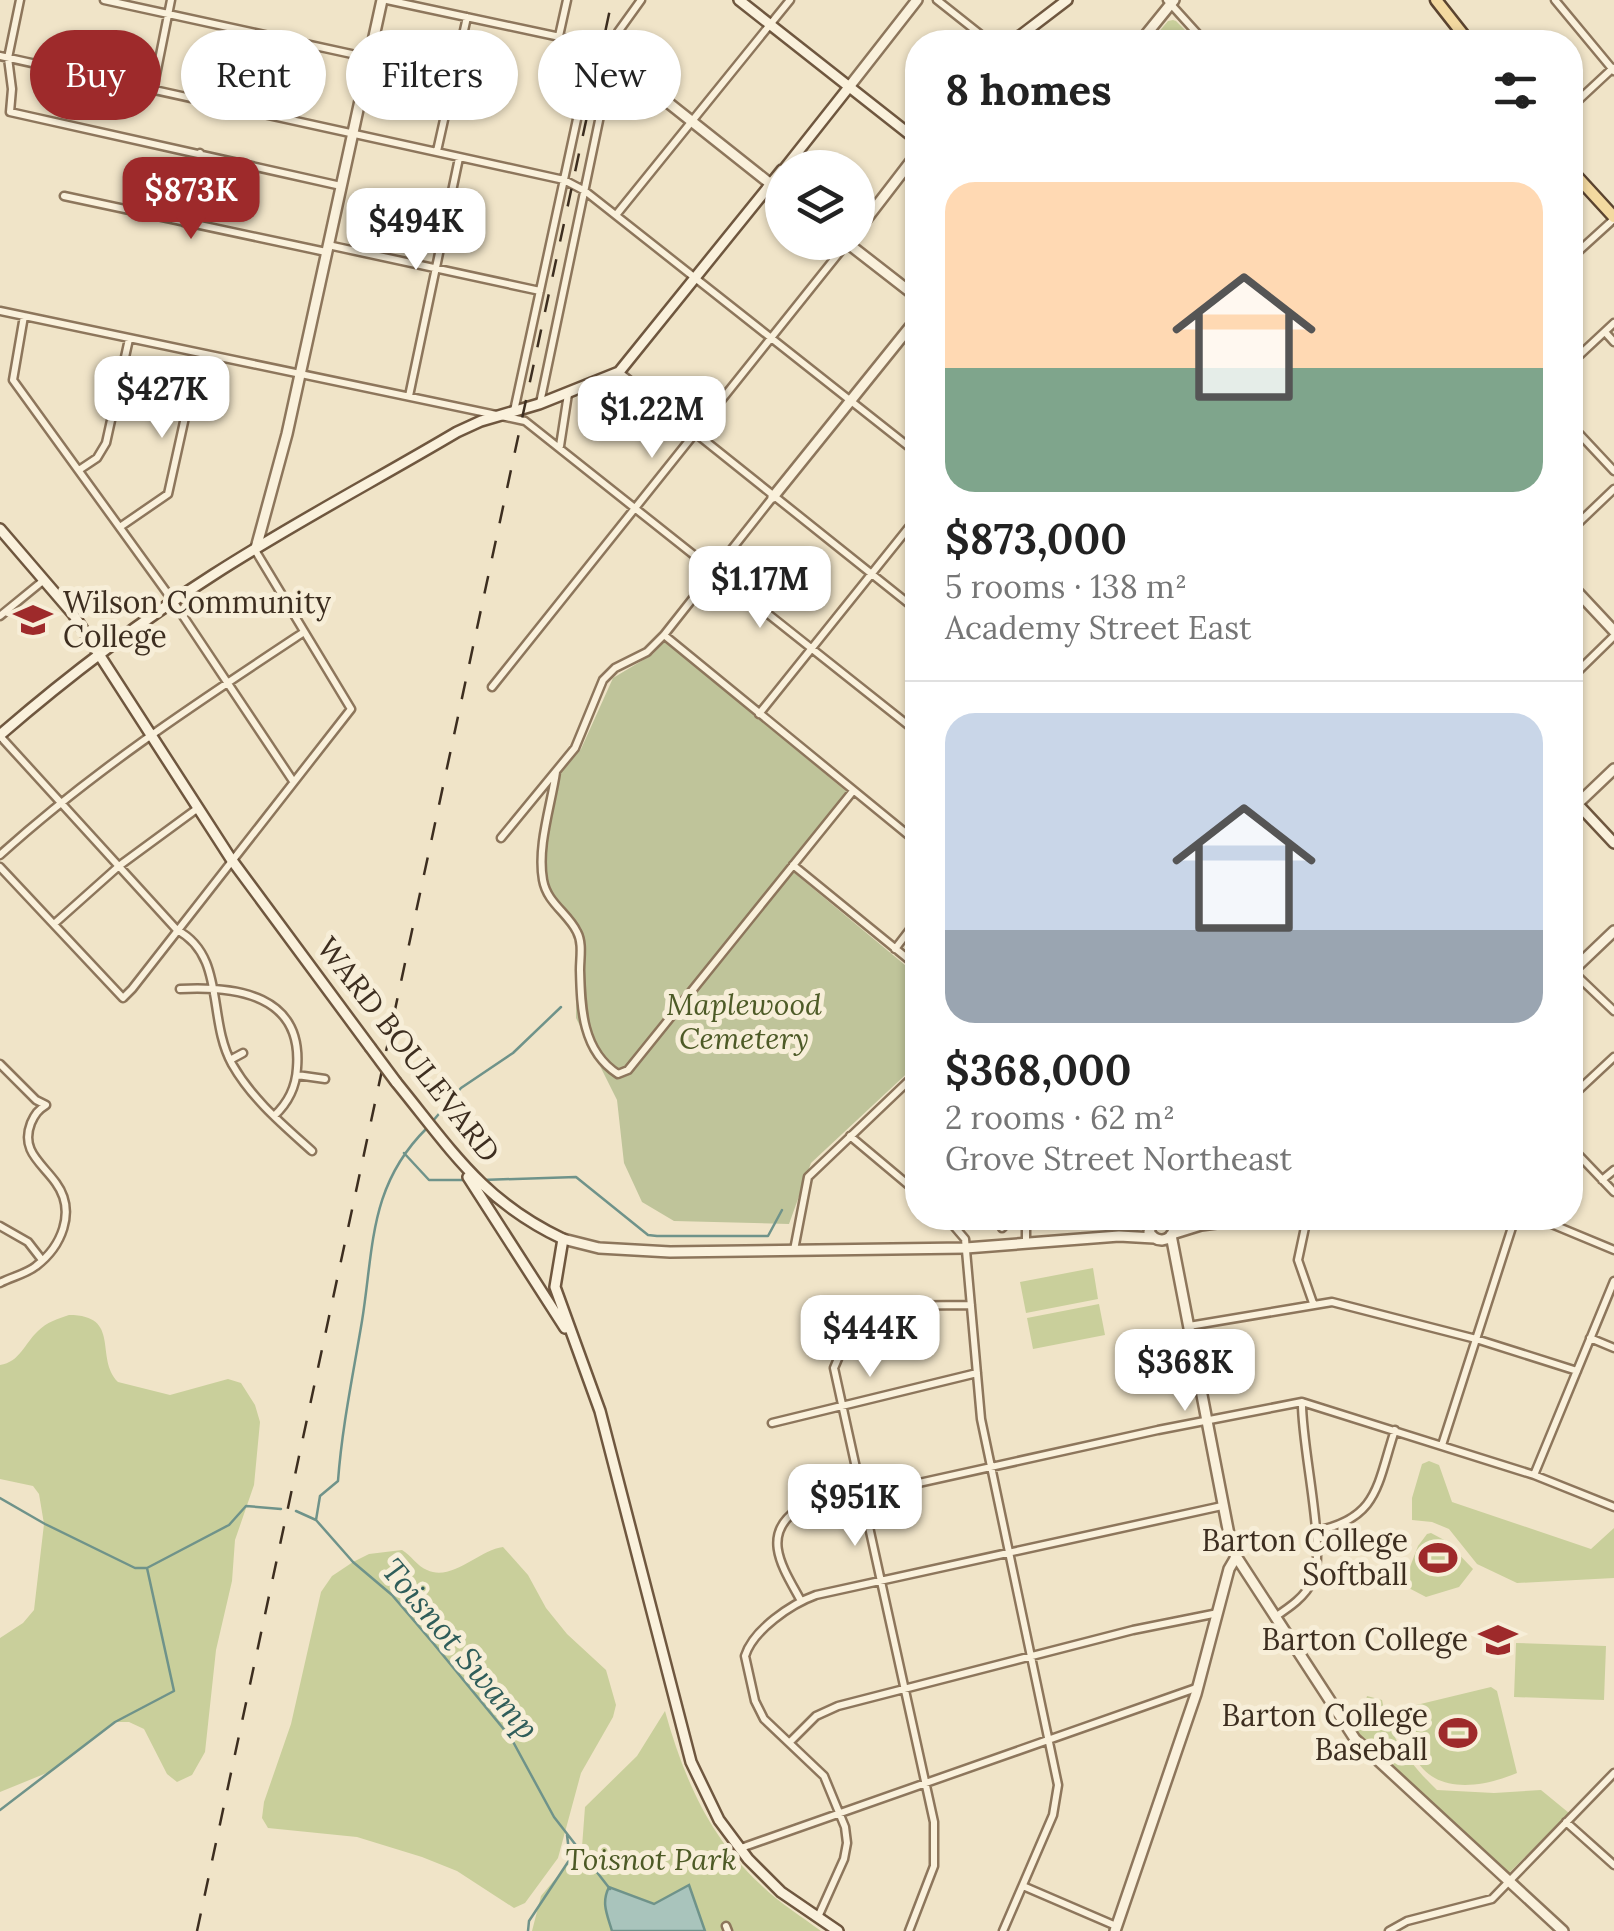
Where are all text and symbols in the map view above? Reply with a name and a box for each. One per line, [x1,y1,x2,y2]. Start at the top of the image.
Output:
chip: Buy [30,30,161,120]
chip: Rent [181,30,326,120]
chip: Filters [346,30,518,120]
chip: New [538,30,681,120]
text: 8 homes [945,63,1112,117]
icon: filters [1488,63,1543,118]
map controls [765,150,875,260]
button: layers [765,150,875,260]
pin: $873K [121,157,261,242]
text: $873K [145,169,237,210]
pin: $494K [346,188,486,273]
text: $494K [368,200,464,241]
icon: home [1154,247,1334,427]
pin: $427K [92,356,232,441]
text: $427K [116,368,208,409]
pin: $1.22M [571,376,733,461]
text: $1.22M [600,388,704,429]
text: $873,000 [945,512,1127,566]
pin: $1.17M [679,546,841,631]
text: $1.17M [711,558,809,599]
text: 5 rooms · 138 m² [945,566,1187,607]
place label: Wilson Community College [63,583,331,656]
school or university icon: Wilson Community College [12,599,54,641]
text: Academy Street East [945,607,1251,648]
icon: home [1154,778,1334,958]
street label: WARD BOULEVARD [309,929,509,1170]
park label: Maplewood Cemetery [666,985,822,1057]
text: $368,000 [945,1043,1131,1097]
text: 2 rooms · 62 m² [945,1097,1175,1138]
text: Grove Street Northeast [945,1138,1292,1179]
pin: $444K [800,1295,940,1380]
text: $444K [823,1307,917,1348]
pin: $368K [1115,1329,1255,1414]
text: $368K [1137,1341,1233,1382]
pin: $951K [785,1464,925,1549]
text: $951K [810,1476,900,1517]
place label: Barton College Softball [1202,1521,1408,1593]
sports icon: Barton College Softball [1417,1537,1459,1579]
water label: Toisnot Swamp [373,1550,548,1747]
school or university icon: Barton College [1477,1619,1519,1661]
place label: Barton College [1262,1620,1468,1659]
place label: Barton College Baseball [1222,1696,1428,1768]
sports icon: Barton College Baseball [1437,1712,1479,1754]
park label: Toisnot Park [565,1840,737,1878]

